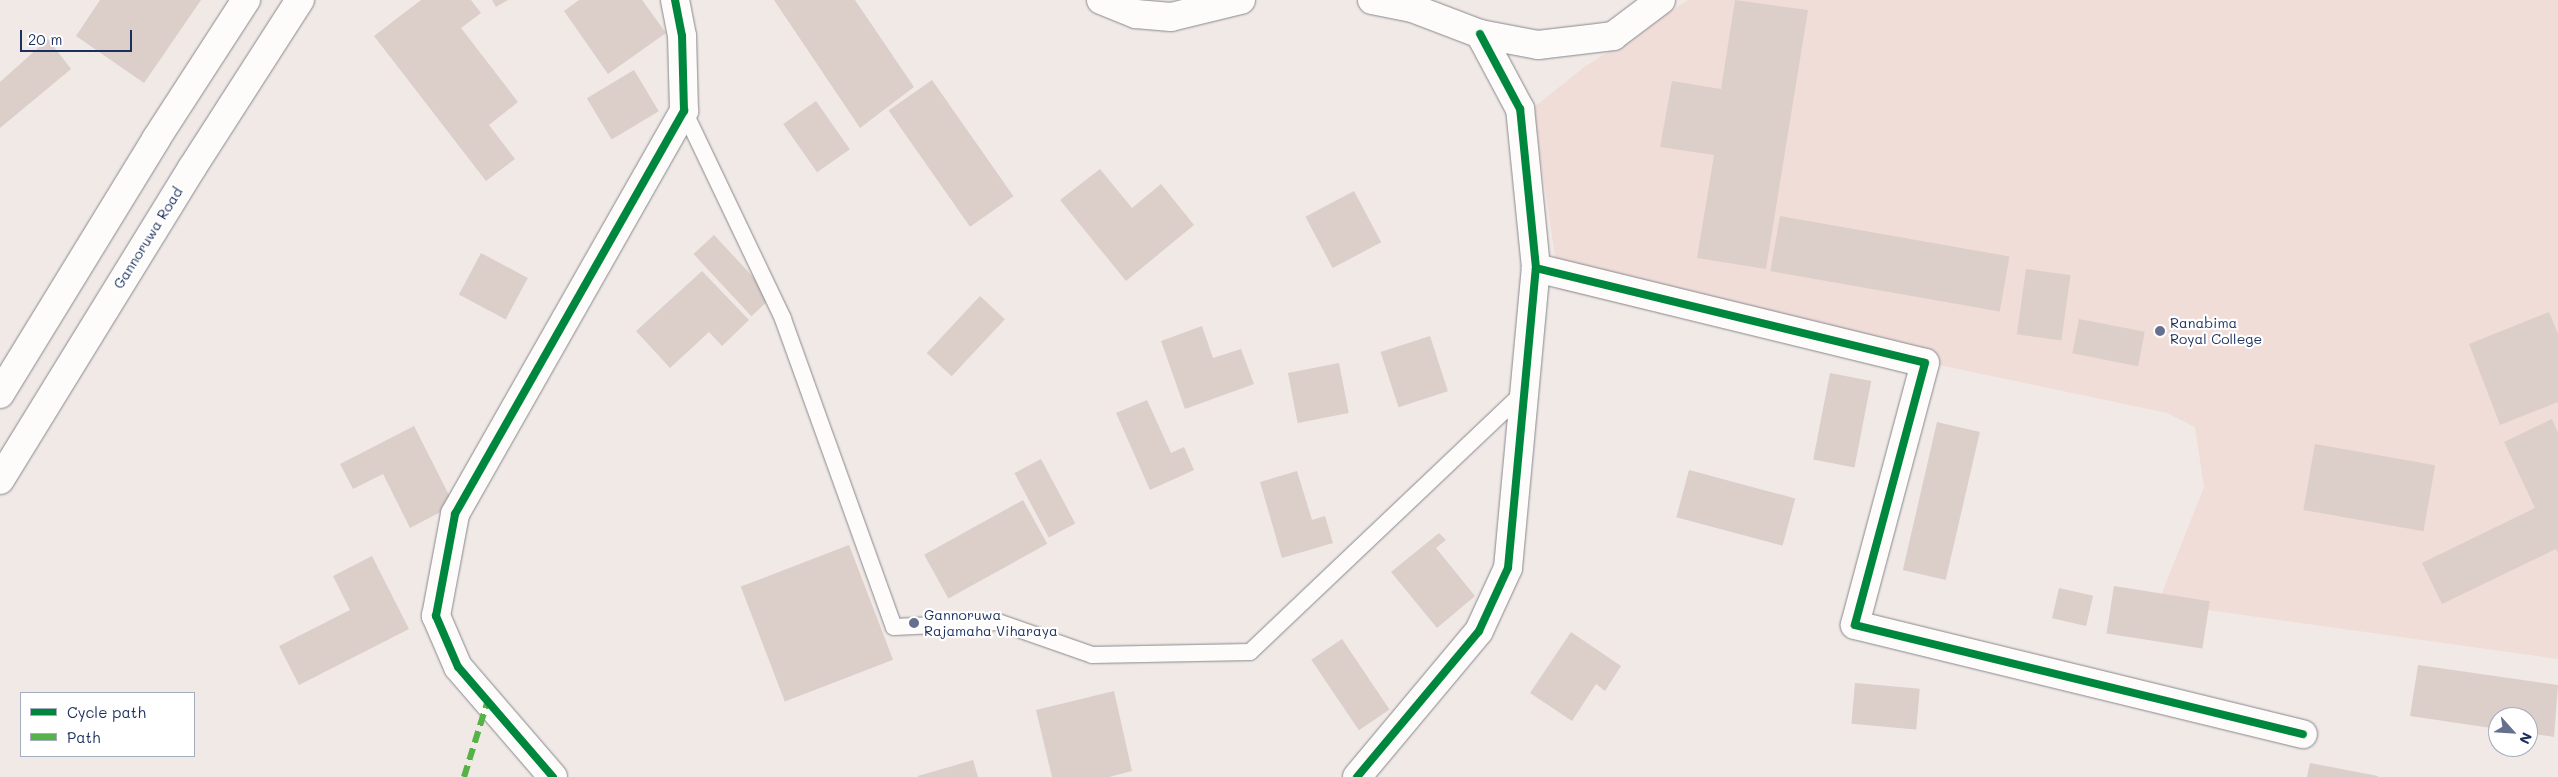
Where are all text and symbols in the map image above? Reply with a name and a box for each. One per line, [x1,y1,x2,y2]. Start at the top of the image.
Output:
scale bar [22,20,135,52]
text: 20 m [28,29,62,49]
street label: Gannoruwa Road [110,184,186,292]
place label: Ranabima Royal College [2170,315,2262,348]
marker: Ranabima Royal College [2154,325,2166,337]
place label: Gannoruwa Rajamaha Viharaya [924,607,1058,640]
marker: Gannoruwa Rajamaha Viharaya [908,617,920,629]
legend [20,692,195,757]
text: Cycle path [67,702,146,722]
north arrow [2488,707,2538,757]
text: Path [67,727,101,747]
text: N [2515,729,2537,747]

